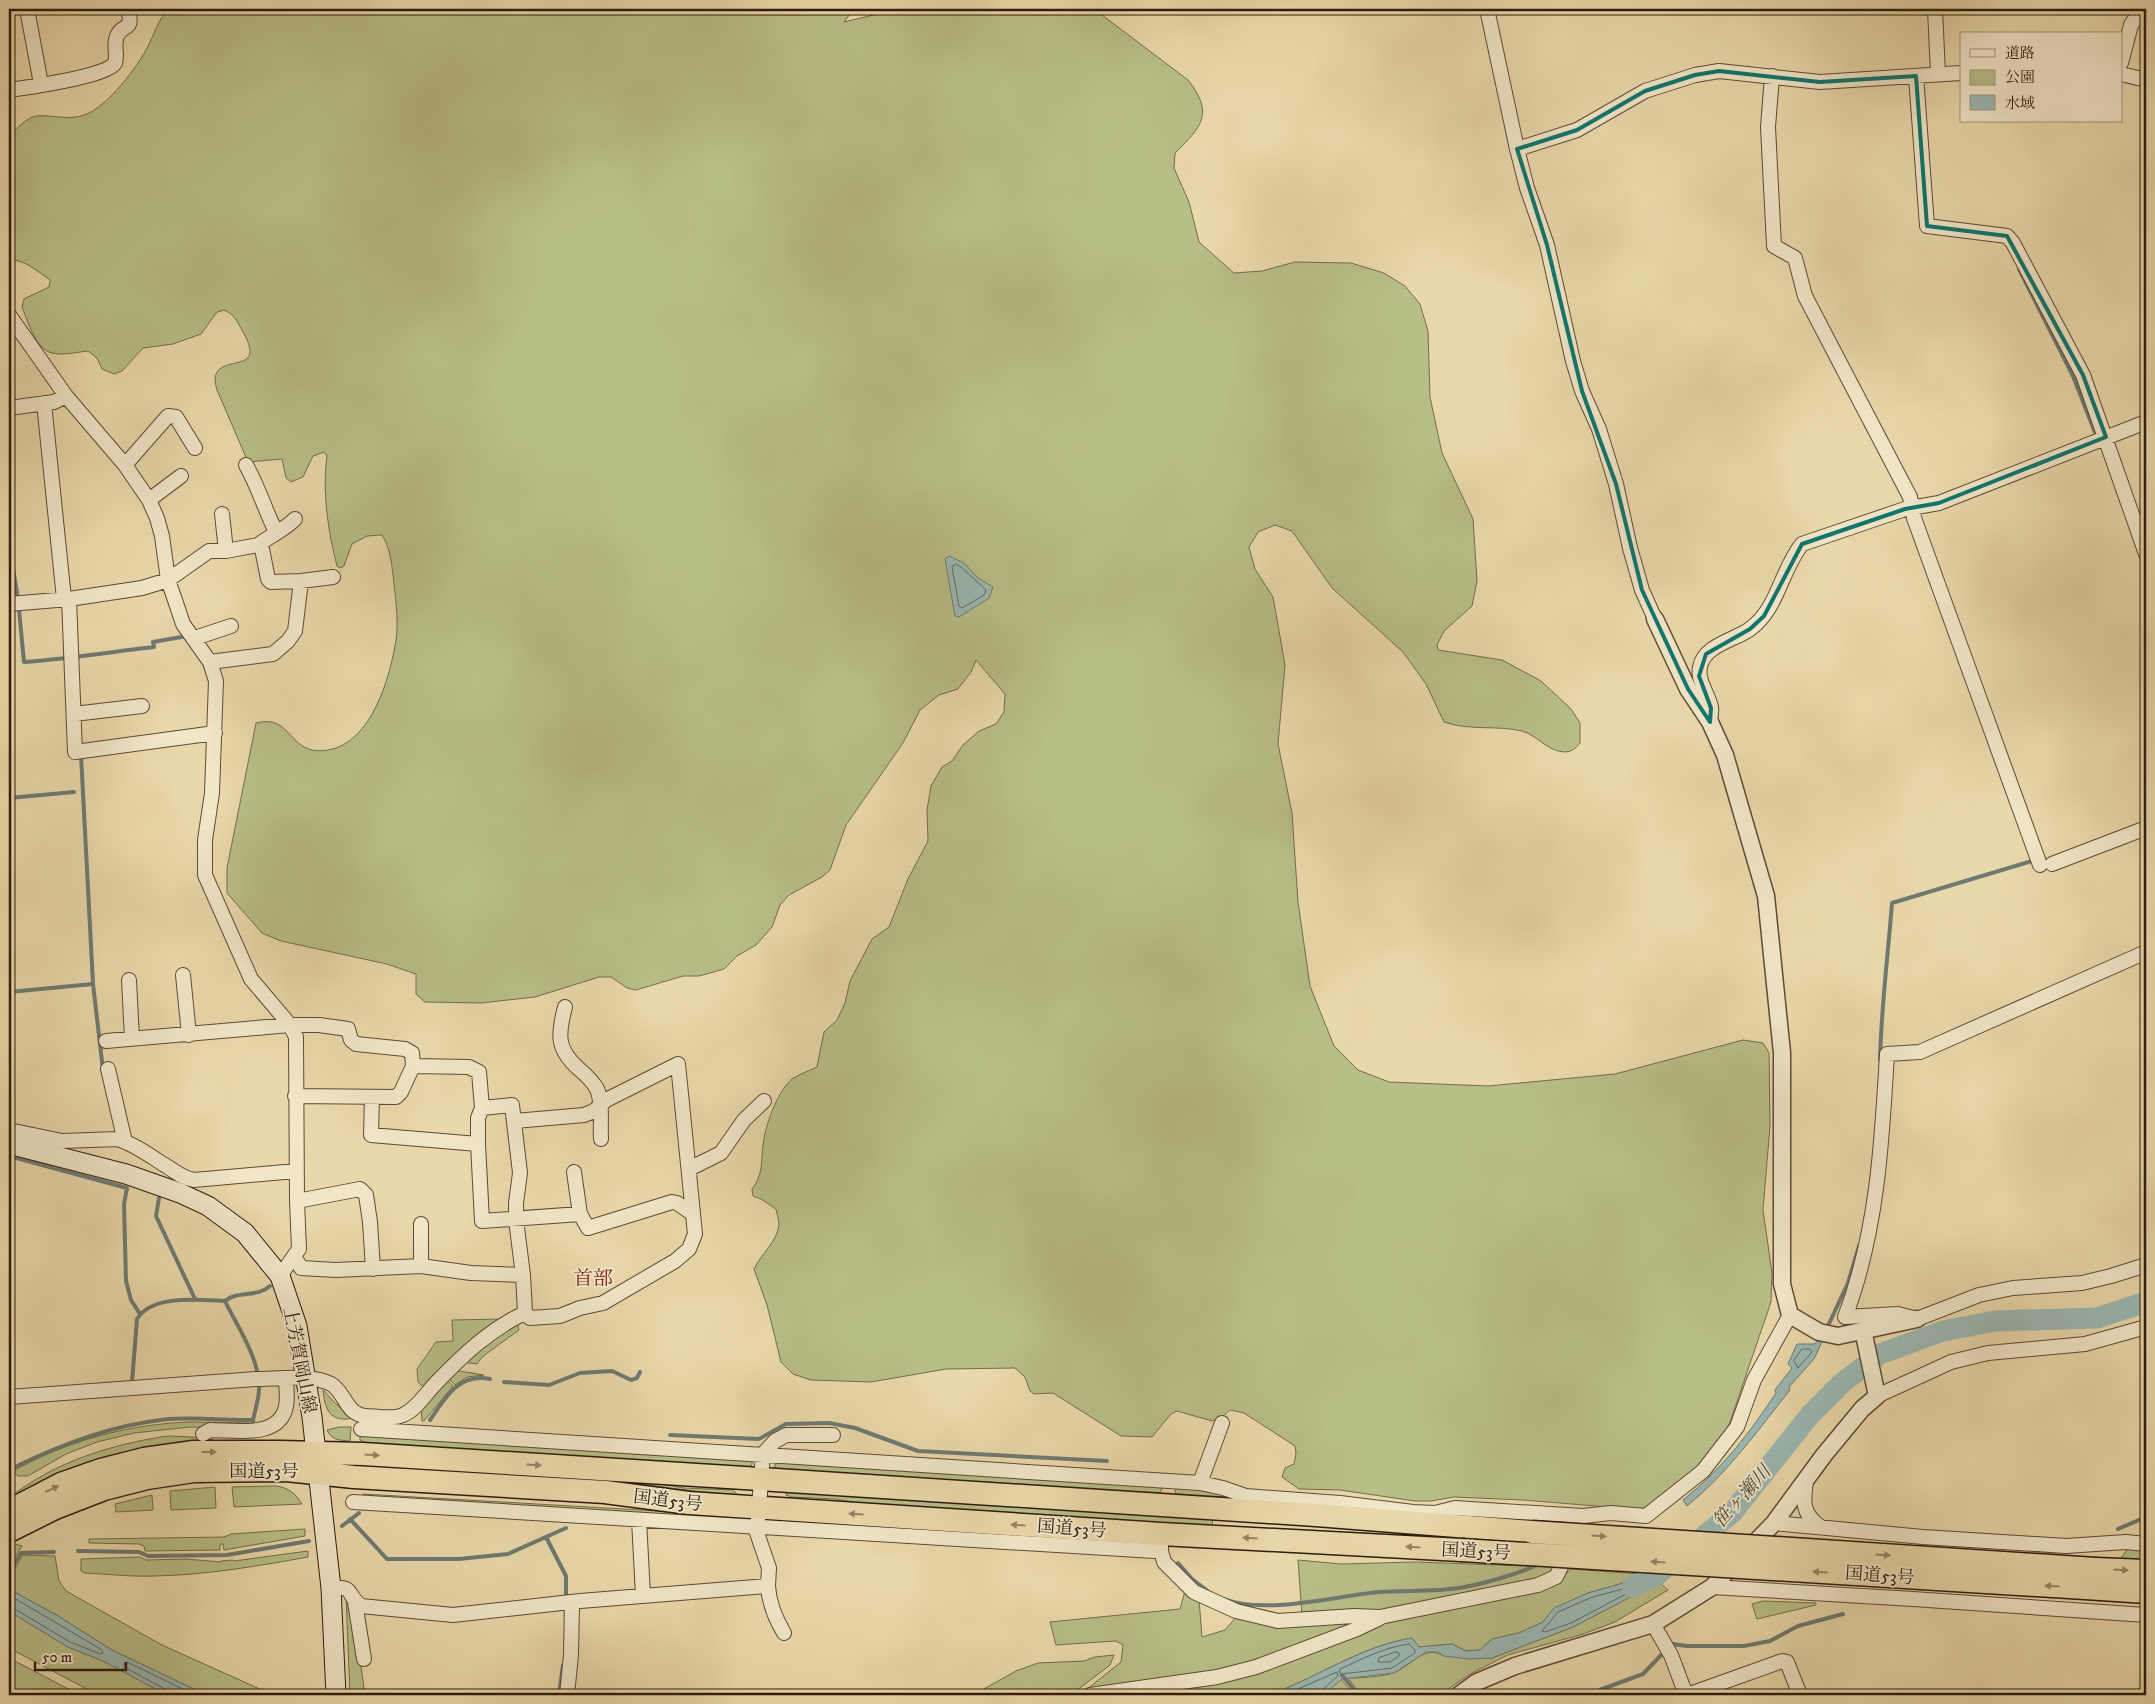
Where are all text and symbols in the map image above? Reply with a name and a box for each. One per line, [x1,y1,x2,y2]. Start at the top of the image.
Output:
legend [1960,32,2122,122]
text: 道路 [2005,44,2035,63]
text: 公園 [2005,68,2035,87]
text: 水域 [2005,94,2035,113]
district label: 首部 [573,1267,613,1292]
street label: 上芳賀岡山線 [278,1305,320,1415]
one-way arrow [202,1448,218,1456]
one-way arrow [364,1451,380,1459]
water label: 笹ヶ瀬川 [1708,1460,1777,1533]
street label: 国道53号 [229,1461,299,1483]
one-way arrow [526,1461,542,1469]
one-way arrow [45,1484,59,1492]
street label: 国道53号 [632,1486,704,1516]
one-way arrow [848,1510,864,1518]
street label: 国道53号 [1036,1516,1107,1542]
one-way arrow [1010,1520,1026,1528]
one-way arrow [1591,1532,1607,1540]
one-way arrow [1242,1534,1258,1542]
street label: 国道53号 [1441,1539,1511,1565]
one-way arrow [1404,1542,1420,1550]
one-way arrow [1875,1551,1891,1559]
one-way arrow [1650,1557,1666,1565]
street label: 国道53号 [1844,1563,1915,1589]
one-way arrow [1812,1567,1828,1575]
one-way arrow [2113,1567,2129,1575]
one-way arrow [2044,1581,2060,1589]
scale bar [35,1639,126,1671]
text: 50 m [42,1648,72,1667]

